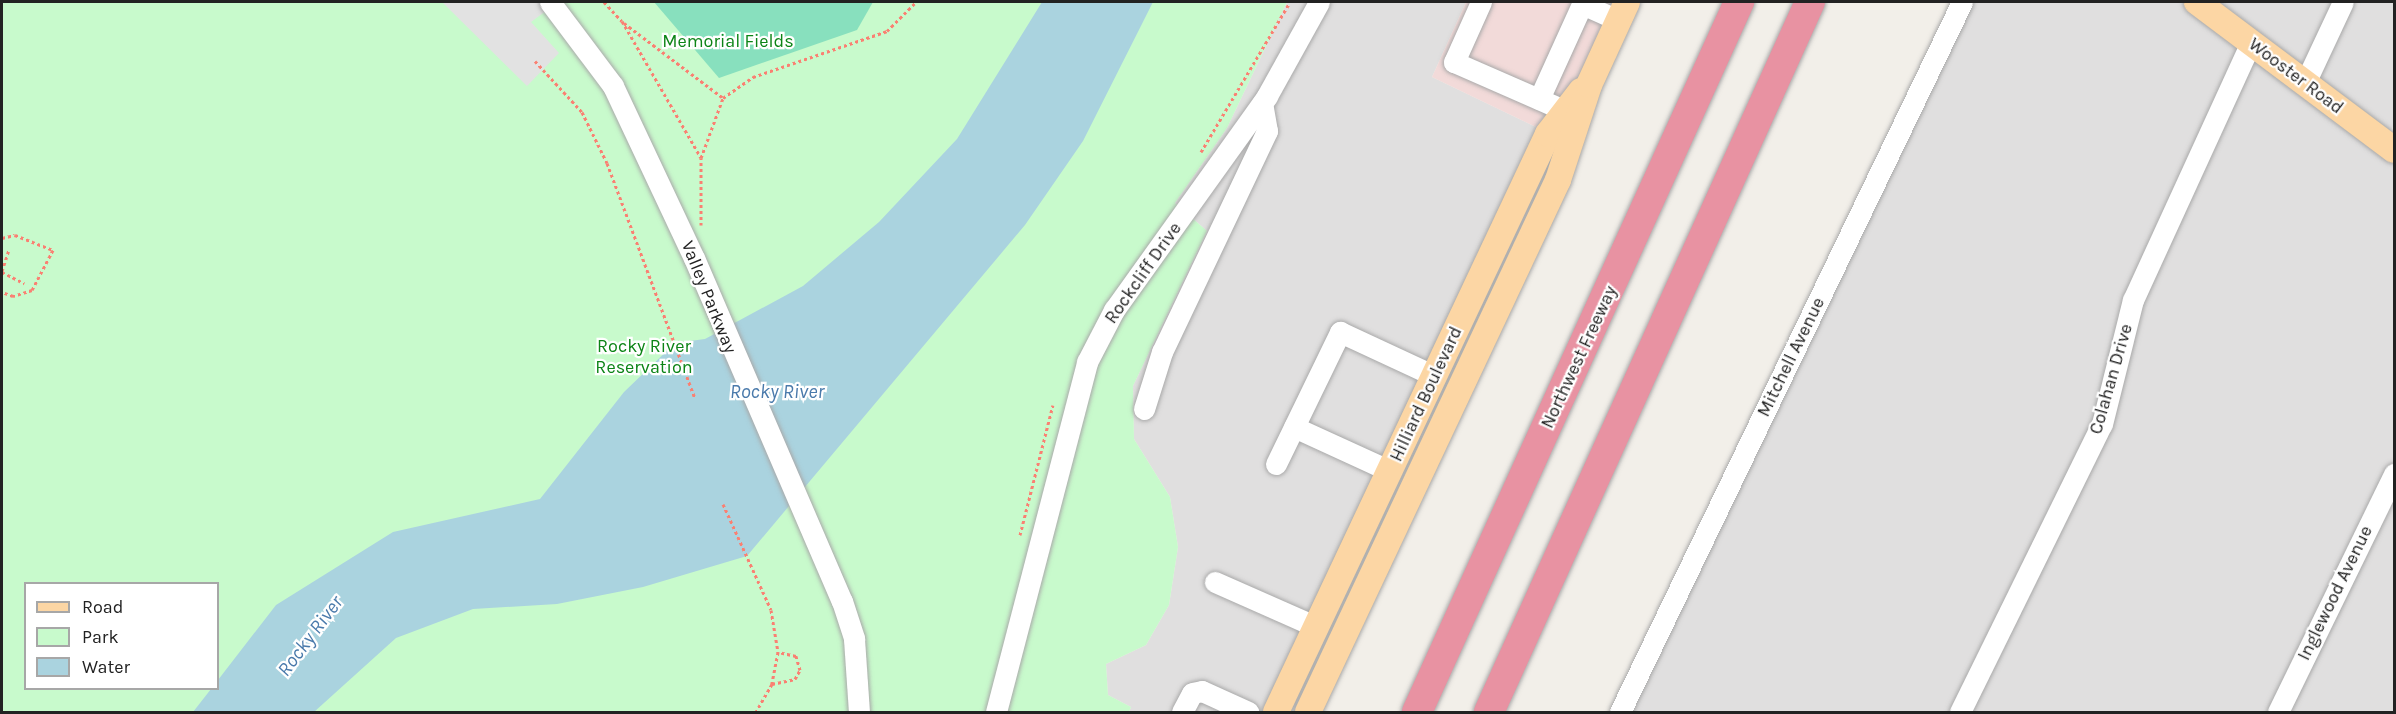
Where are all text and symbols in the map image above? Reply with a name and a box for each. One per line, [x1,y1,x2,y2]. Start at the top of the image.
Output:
park label: Memorial Fields [662,30,794,52]
street label: Wooster Road [2244,33,2348,119]
street label: Rockcliff Drive [1100,218,1186,328]
street label: Valley Parkway [677,238,741,356]
street label: Northwest Freeway [1536,282,1622,432]
street label: Mitchell Avenue [1753,294,1829,420]
street label: Colahan Drive [2085,321,2137,437]
street label: Hilliard Boulevard [1385,323,1467,465]
park label: Rocky River Reservation [595,336,693,378]
water label: Rocky River [730,379,824,403]
street label: Inglewood Avenue [2293,522,2377,664]
legend [24,582,219,690]
water label: Rocky River [272,591,348,681]
text: Road [82,596,123,618]
text: Park [82,626,119,648]
text: Water [82,656,130,678]

